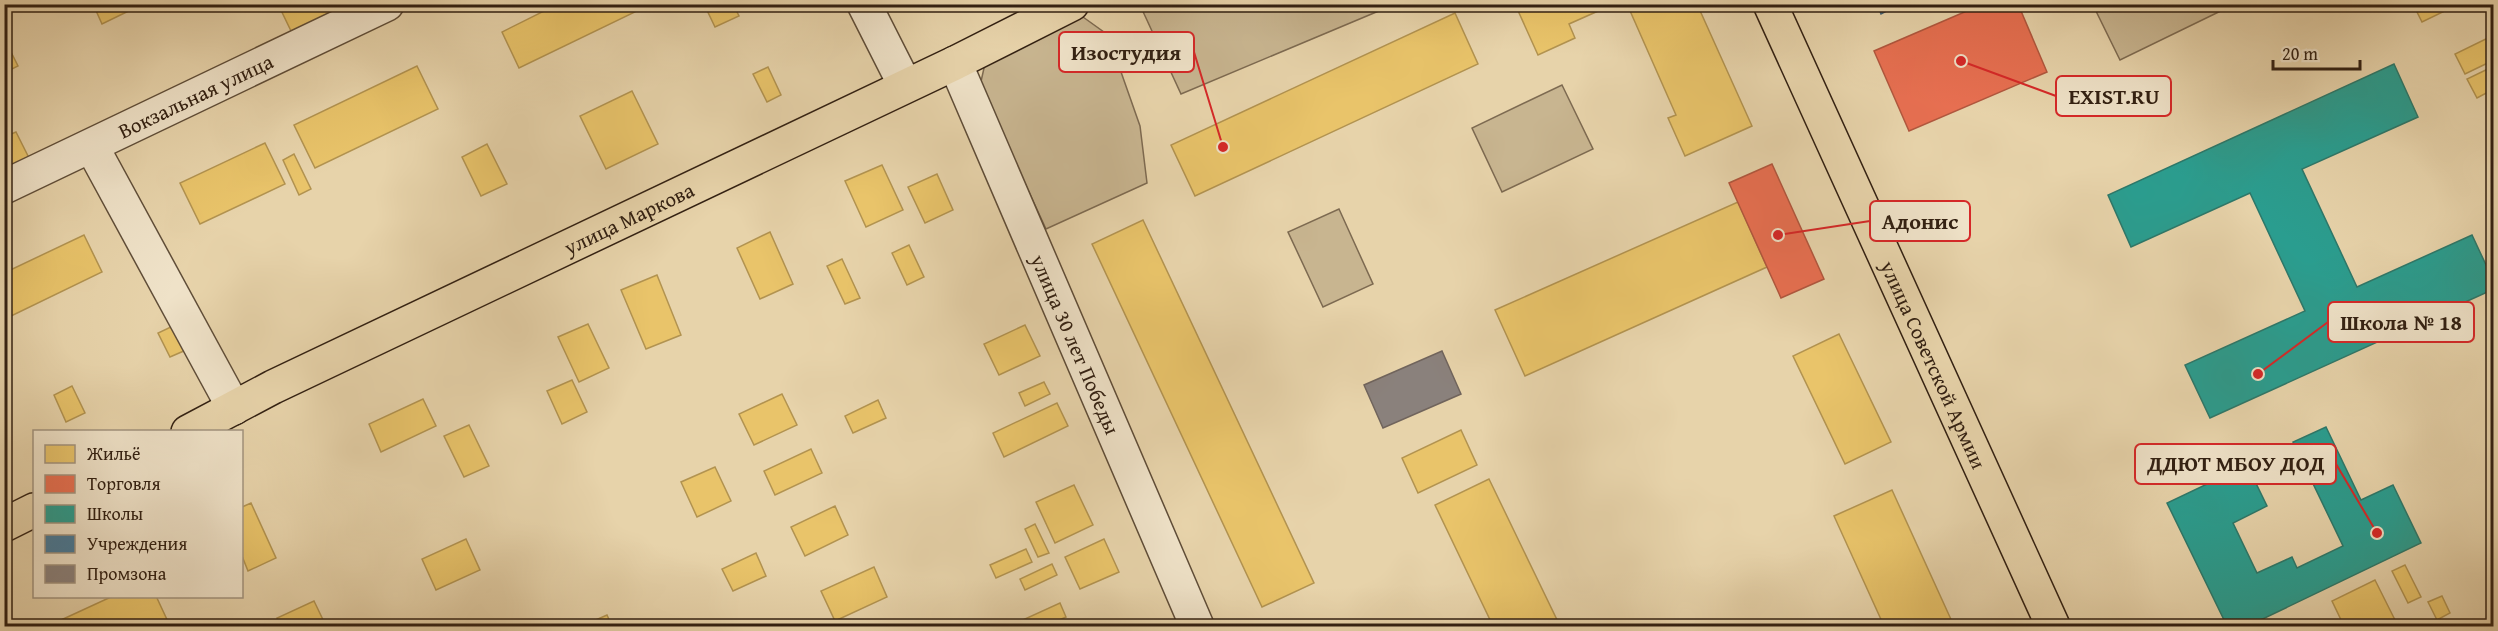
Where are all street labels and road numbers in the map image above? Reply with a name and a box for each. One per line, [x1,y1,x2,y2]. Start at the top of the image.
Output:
street label: Вокзальная улица [113,45,278,146]
street label: улица Маркова [557,174,699,263]
street label: улица 30 лет Победы [1023,248,1128,439]
street label: улица Советской Армии [1873,254,1995,474]

